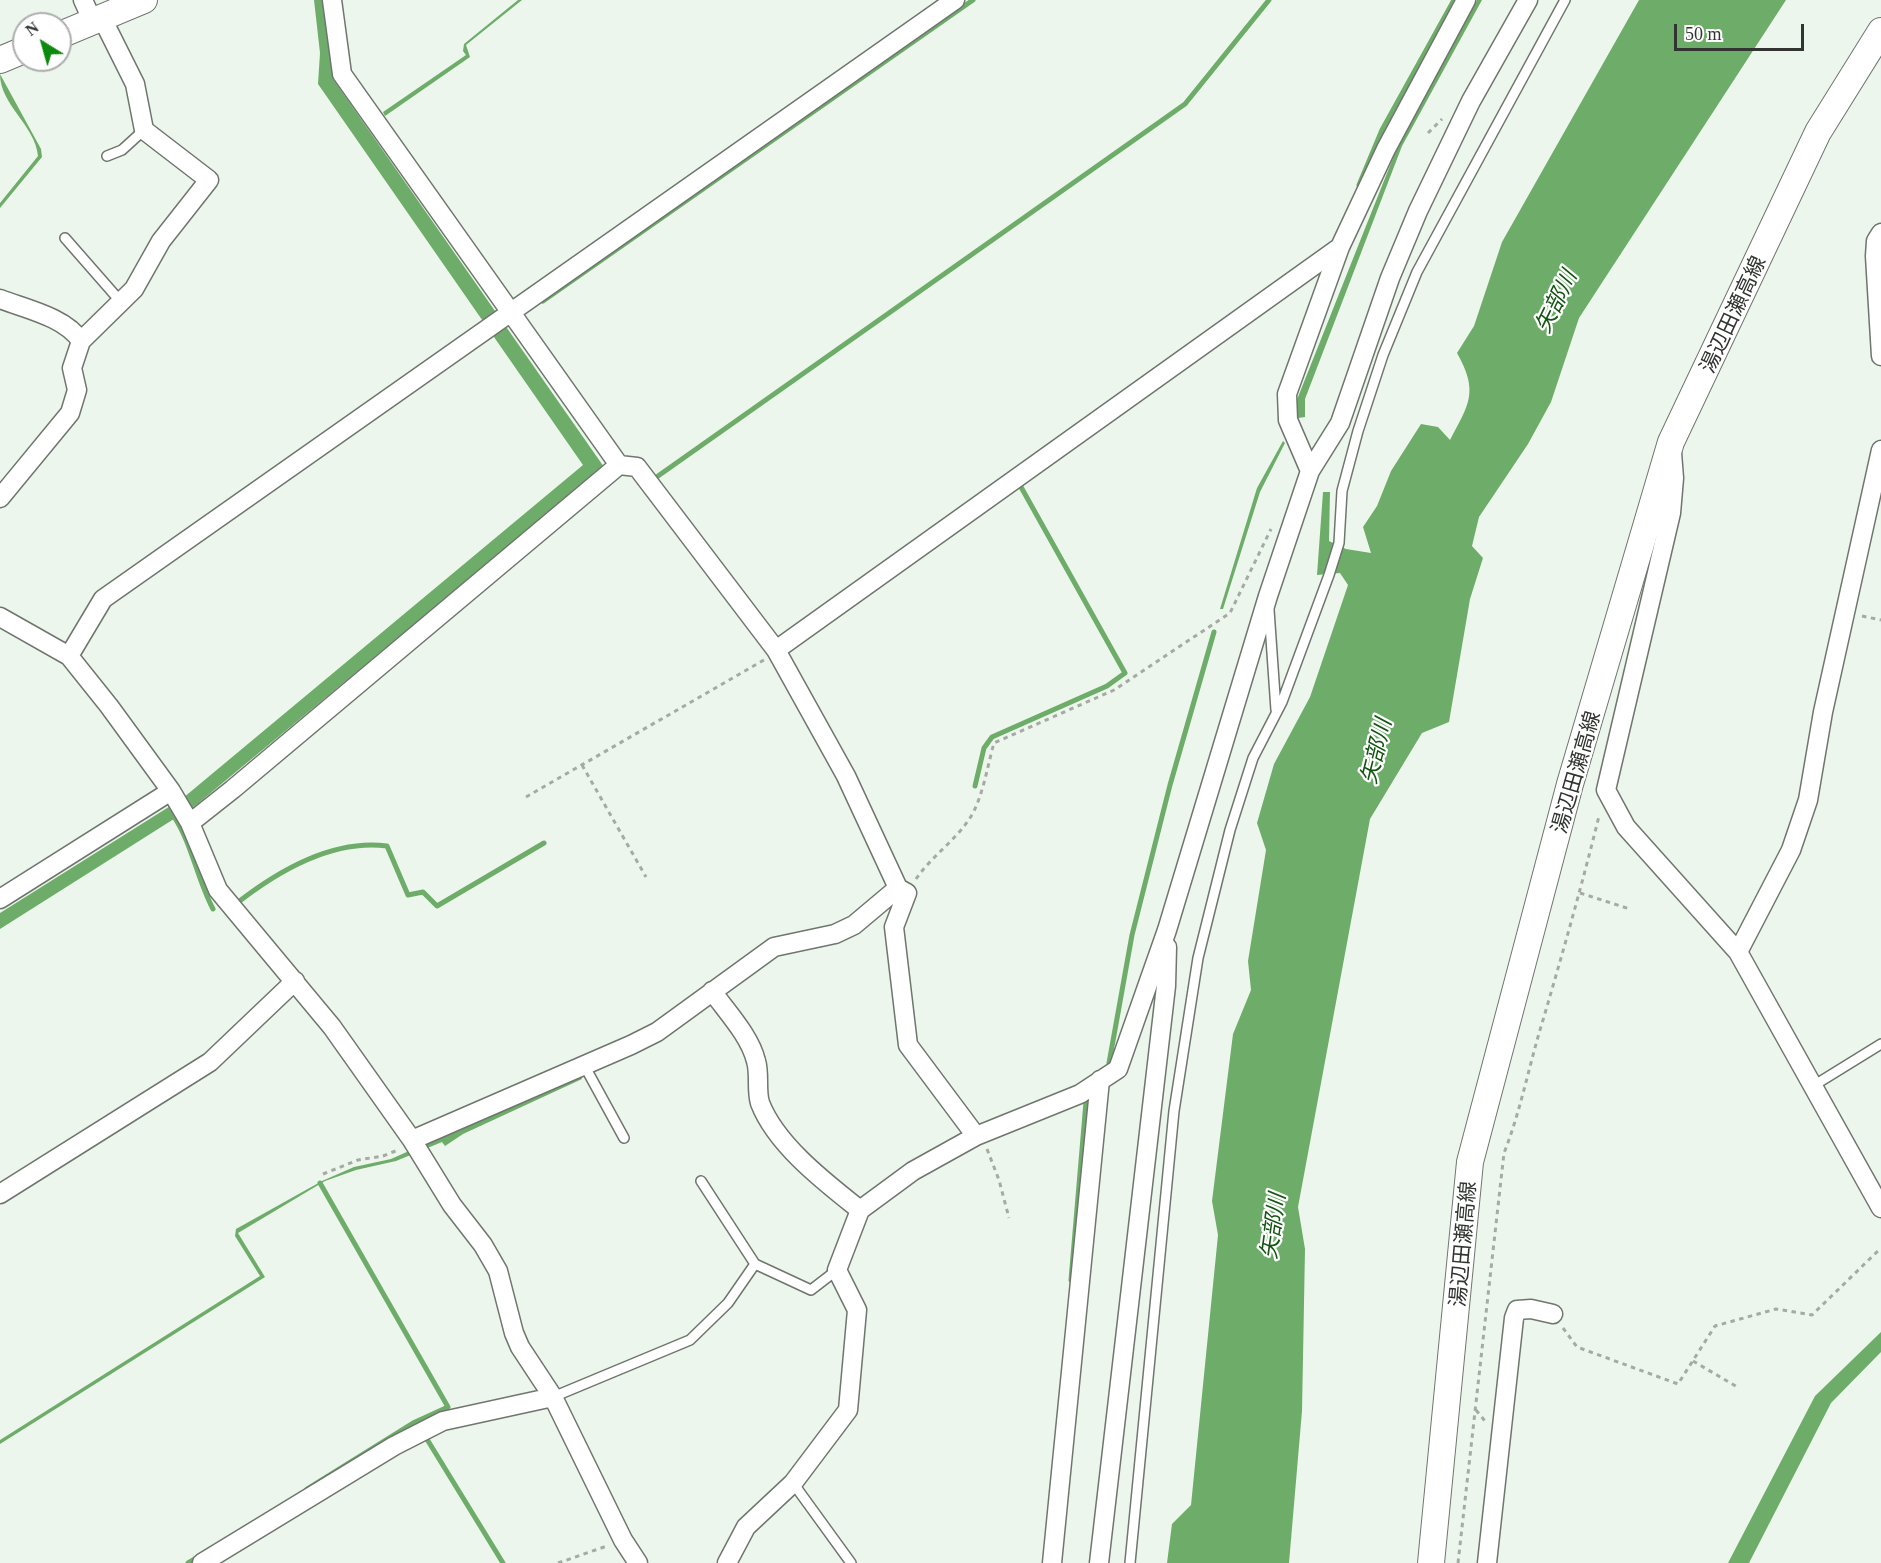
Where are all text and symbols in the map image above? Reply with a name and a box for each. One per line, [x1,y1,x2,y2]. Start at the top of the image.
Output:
north arrow [12,12,72,72]
scale bar [1677,12,1808,50]
text: N [22,19,42,39]
text: 50 m [1685,24,1722,44]
street label: 湯辺田瀬高線 [1694,252,1770,376]
water label: 矢部川 [1529,266,1581,336]
street label: 湯辺田瀬高線 [1546,708,1604,836]
water label: 矢部川 [1354,716,1396,786]
street label: 湯辺田瀬高線 [1444,1180,1480,1308]
water label: 矢部川 [1254,1191,1290,1261]

